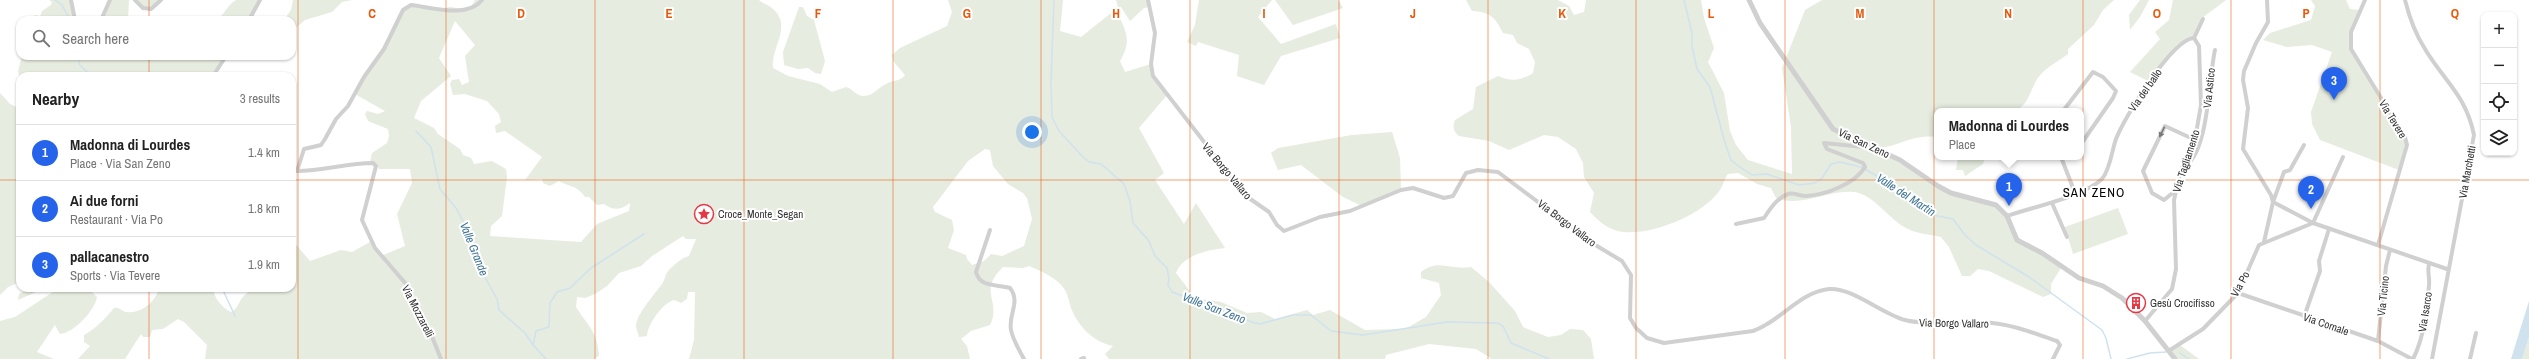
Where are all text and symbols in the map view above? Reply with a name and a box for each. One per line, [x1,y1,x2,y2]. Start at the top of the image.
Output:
text: C [368,5,376,22]
text: D [517,5,525,22]
text: E [665,5,673,22]
text: F [815,5,822,22]
text: G [963,5,971,22]
text: H [1112,5,1120,22]
text: I [1263,5,1266,22]
text: J [1410,5,1416,22]
text: K [1558,5,1566,22]
text: L [1708,5,1715,22]
text: M [1856,5,1865,22]
text: N [2004,5,2012,22]
text: O [2153,5,2161,22]
text: P [2302,5,2310,22]
text: Q [2451,5,2459,22]
map controls [2481,12,2517,156]
button: + [2481,12,2517,48]
search box [16,16,296,60]
icon: search [30,27,52,49]
text: Search here [62,28,129,49]
button: − [2481,48,2517,84]
street label: Via del ballo [2125,66,2165,114]
street label: Via Astico [2200,67,2218,109]
pin: 3 [2321,67,2347,100]
button: locate [2481,84,2517,120]
text: Nearby [32,87,79,110]
text: 3 results [240,90,280,107]
street label: Via Tevere [2376,97,2410,141]
popup [1934,108,2084,160]
text: Madonna di Lourdes [1949,115,2069,136]
button: layers [2481,120,2517,156]
your location [1022,122,1042,142]
street label: Via San Zeno [1836,125,1892,161]
one-way arrow [2159,127,2165,138]
street label: Via Tagliamento [2169,128,2203,194]
text: Madonna di Lourdes [70,134,190,155]
text: Place [1949,136,1976,153]
street label: Via Borgo Vallaro [1199,140,1255,202]
text: 1 [42,144,48,161]
text: 1.4 km [248,144,280,161]
street label: Via Marchetti [2455,144,2479,200]
text: Place · Via San Zeno [70,155,171,172]
water label: Valle del Martin [1873,170,1939,220]
pin: 1 [1996,173,2022,206]
pin: 2 [2298,176,2324,209]
district label: SAN ZENO [2063,184,2125,201]
text: Ai due forni [70,190,138,211]
street label: Via Borgo Vallaro [1535,196,1599,250]
text: 2 [42,200,48,217]
text: 1.8 km [248,200,280,217]
place icon: Croce_Monte_Segan [693,203,715,225]
place label: Croce_Monte_Segan [718,207,803,221]
text: Restaurant · Via Po [70,211,163,228]
water label: Valle Grande [456,220,492,279]
text: pallacanestro [70,246,149,267]
text: 3 [42,256,48,273]
text: 1.9 km [248,256,280,273]
text: Sports · Via Tevere [70,267,160,284]
street label: Via Po [2227,269,2253,299]
street label: Via Ticino [2374,275,2392,317]
street label: Via Mozzarelli [399,282,437,340]
water label: Valle San Zeno [1180,289,1248,328]
street label: Via Isarco [2415,291,2435,333]
building icon: Gesù Crocifisso [2125,292,2147,314]
place label: Gesù Crocifisso [2150,296,2215,310]
street label: Via Cornale [2301,310,2351,338]
street label: Via Borgo Vallaro [1919,315,1989,331]

